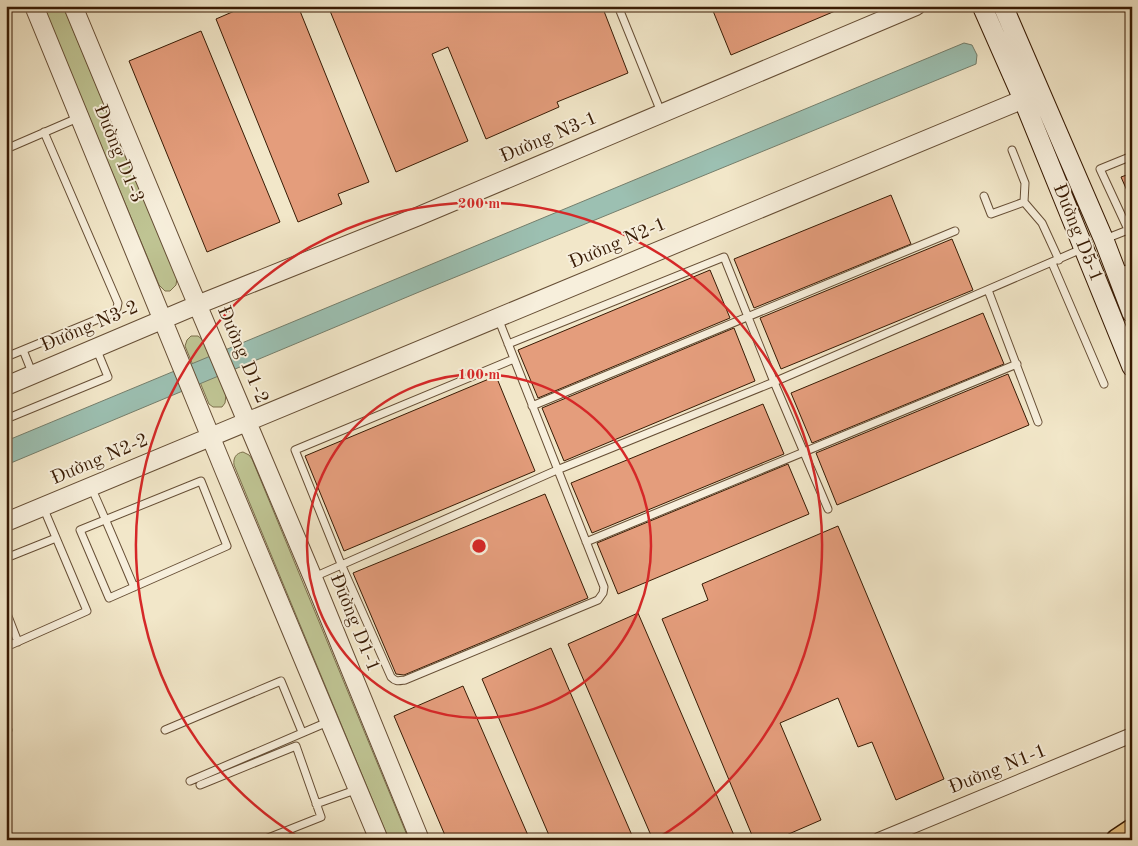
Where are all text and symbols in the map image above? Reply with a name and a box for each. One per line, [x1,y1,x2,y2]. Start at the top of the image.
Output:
street label: Đường D1-3 [90,102,146,206]
street label: Đường N3-1 [498,109,600,167]
street label: Đường D5-1 [1049,181,1105,285]
text: 200 m [458,197,500,212]
street label: Đường N2-1 [567,215,669,273]
street label: Đường N3-2 [39,298,141,356]
street label: Đường D1-2 [213,303,271,407]
text: 100 m [458,368,500,383]
street label: Đường N2-2 [49,431,151,489]
centre of rings [470,537,488,555]
street label: Đường D1-1 [326,571,382,675]
street label: Đường N1-1 [946,742,1050,798]

